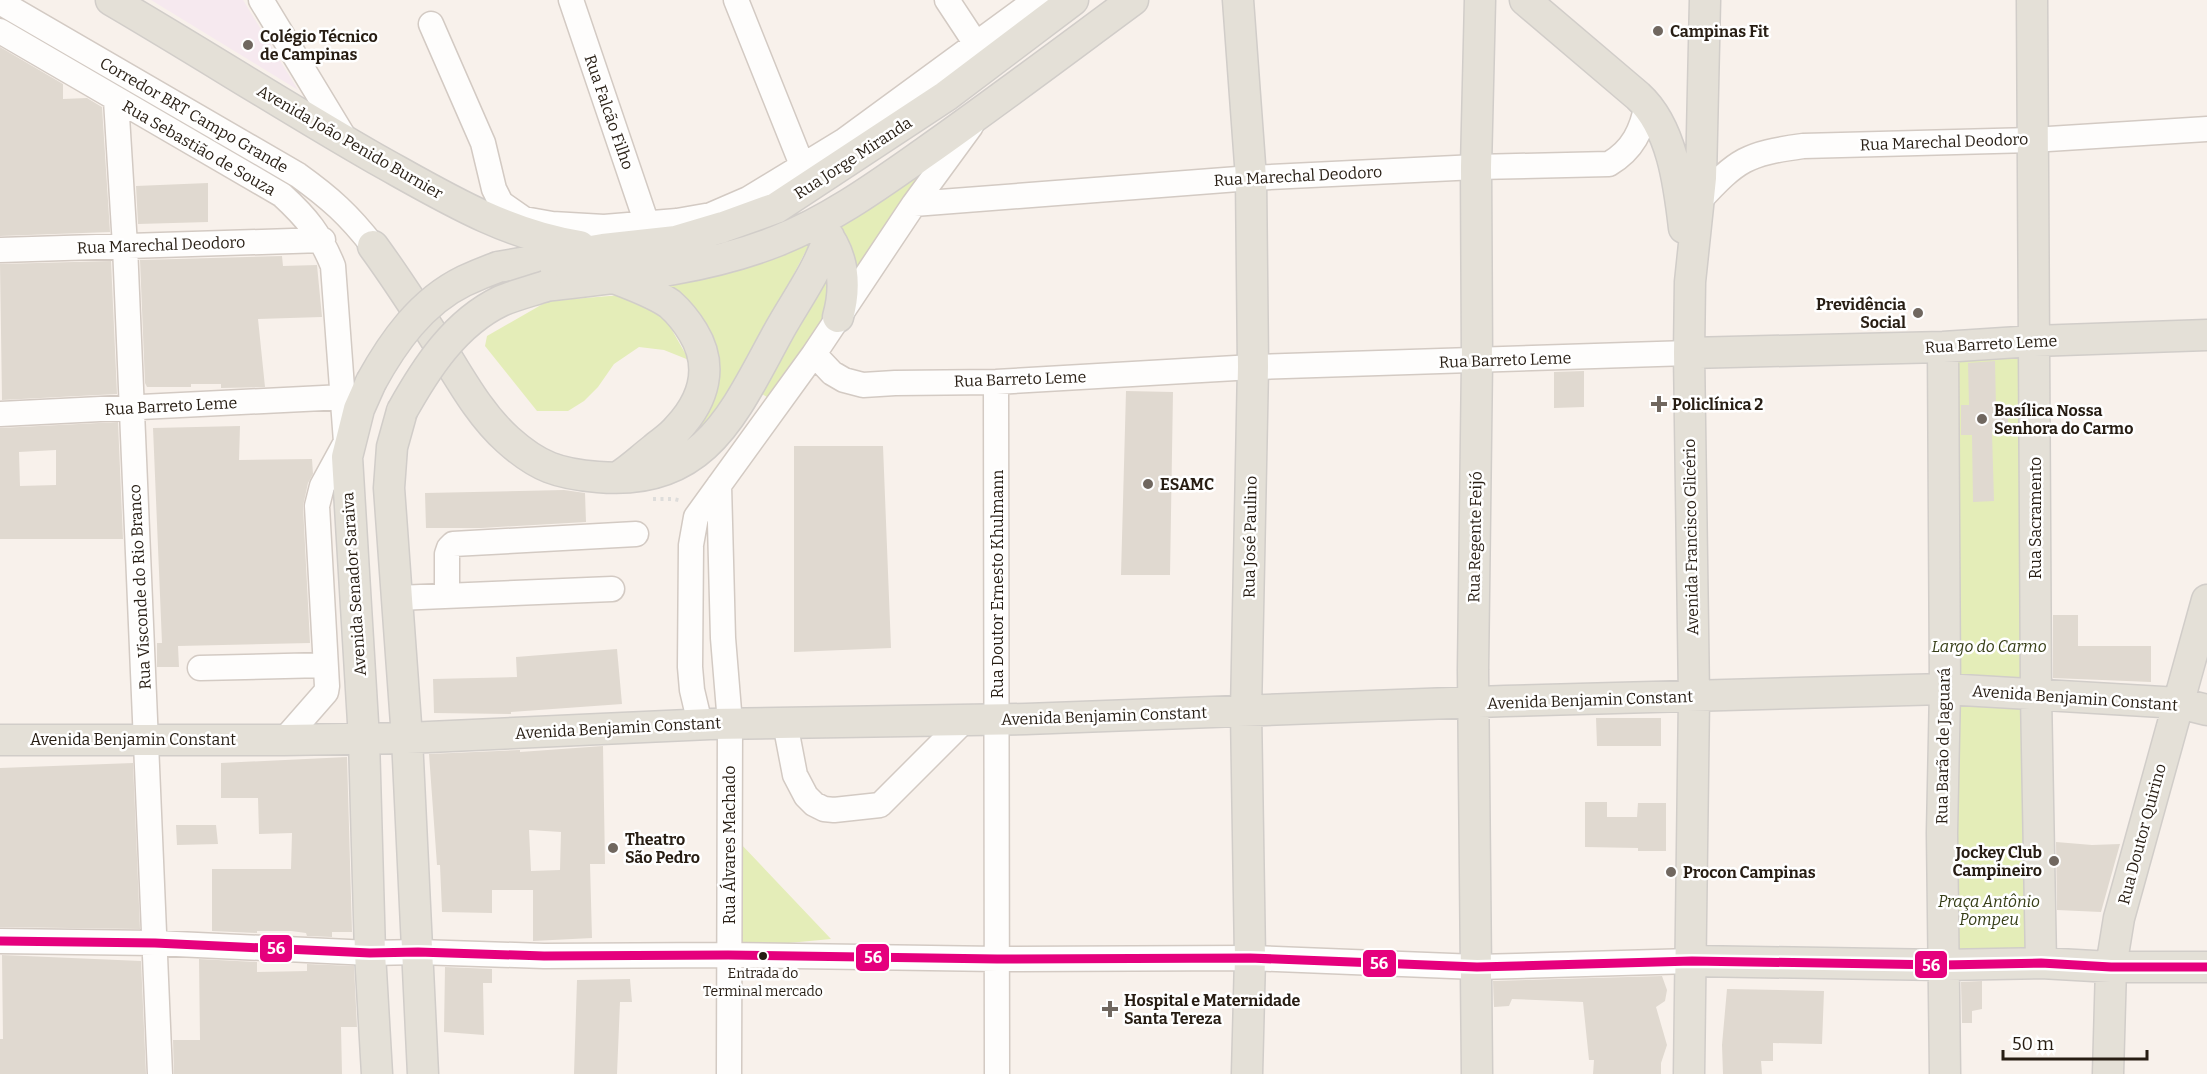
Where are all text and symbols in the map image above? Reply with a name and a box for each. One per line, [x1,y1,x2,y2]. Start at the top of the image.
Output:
place label: Campinas Fit [1670,22,1770,41]
marker: Campinas Fit [1651,24,1665,38]
place label: Colégio Técnico de Campinas [260,27,378,64]
marker: Colégio Técnico de Campinas [241,38,255,52]
street label: Rua Falcão Filho [580,52,638,172]
street label: Corredor BRT Campo Grande [96,53,292,177]
street label: Avenida João Penido Burnier [254,81,446,203]
street label: Rua Sebastião de Souza [119,96,279,200]
street label: Rua Jorge Miranda [791,113,916,203]
street label: Rua Marechal Deodoro [1859,130,2029,154]
street label: Rua Marechal Deodoro [1213,162,1383,190]
street label: Rua Marechal Deodoro [76,233,246,257]
place label: Previdência Social [1816,295,1906,332]
marker: Previdência Social [1911,306,1925,320]
street label: Rua Barreto Leme [1924,331,2058,357]
street label: Rua Barreto Leme [1438,348,1572,372]
street label: Rua Barreto Leme [953,367,1087,391]
street label: Rua Barreto Leme [104,393,238,419]
marker: Policlínica 2 [1650,395,1668,413]
place label: Policlínica 2 [1672,395,1763,414]
place label: Basílica Nossa Senhora do Carmo [1994,401,2133,438]
marker: Basílica Nossa Senhora do Carmo [1975,412,1989,426]
street label: Avenida Francisco Glicério [1680,438,1702,636]
street label: Rua Sacramento [2026,457,2045,579]
street label: Rua Doutor Ernesto Khulmann [988,470,1007,698]
street label: Rua Regente Feijó [1464,471,1486,603]
place label: ESAMC [1160,475,1214,494]
street label: Rua José Paulino [1239,476,1261,598]
marker: ESAMC [1141,477,1155,491]
street label: Rua Visconde do Rio Branco [125,484,155,690]
street label: Avenida Senador Saraiva [338,491,370,677]
park label: Largo do Carmo [1931,637,2047,656]
street label: Rua Barão de Jaguará [1932,667,1954,824]
street label: Avenida Benjamin Constant [1971,681,2179,715]
street label: Avenida Benjamin Constant [1487,687,1694,713]
street label: Avenida Benjamin Constant [1001,703,1208,729]
street label: Avenida Benjamin Constant [515,713,722,743]
street label: Avenida Benjamin Constant [30,730,236,749]
street label: Rua Doutor Quirino [2114,761,2170,907]
street label: Rua Álvares Machado [719,766,739,924]
place label: Theatro São Pedro [625,830,700,867]
marker: Theatro São Pedro [606,841,620,855]
place label: Jockey Club Campineiro [1952,843,2042,880]
marker: Jockey Club Campineiro [2047,854,2061,868]
place label: Procon Campinas [1683,863,1816,882]
marker: Procon Campinas [1664,865,1678,879]
park label: Praça Antônio Pompeu [1938,892,2040,929]
line badge: 56 [259,934,293,963]
text: 56 [267,939,286,958]
line badge: 56 [855,943,890,972]
text: 56 [864,948,883,967]
line badge: 56 [1362,949,1397,978]
marker: Entrada do Terminal mercado [757,950,769,962]
line badge: 56 [1914,950,1948,979]
text: 56 [1370,954,1389,973]
text: 56 [1922,956,1941,975]
place label: Entrada do Terminal mercado [703,965,823,1000]
place label: Hospital e Maternidade Santa Tereza [1124,991,1301,1028]
marker: Hospital e Maternidade Santa Tereza [1101,1000,1119,1018]
scale bar [2003,1023,2147,1061]
text: 50 m [2012,1033,2054,1055]

